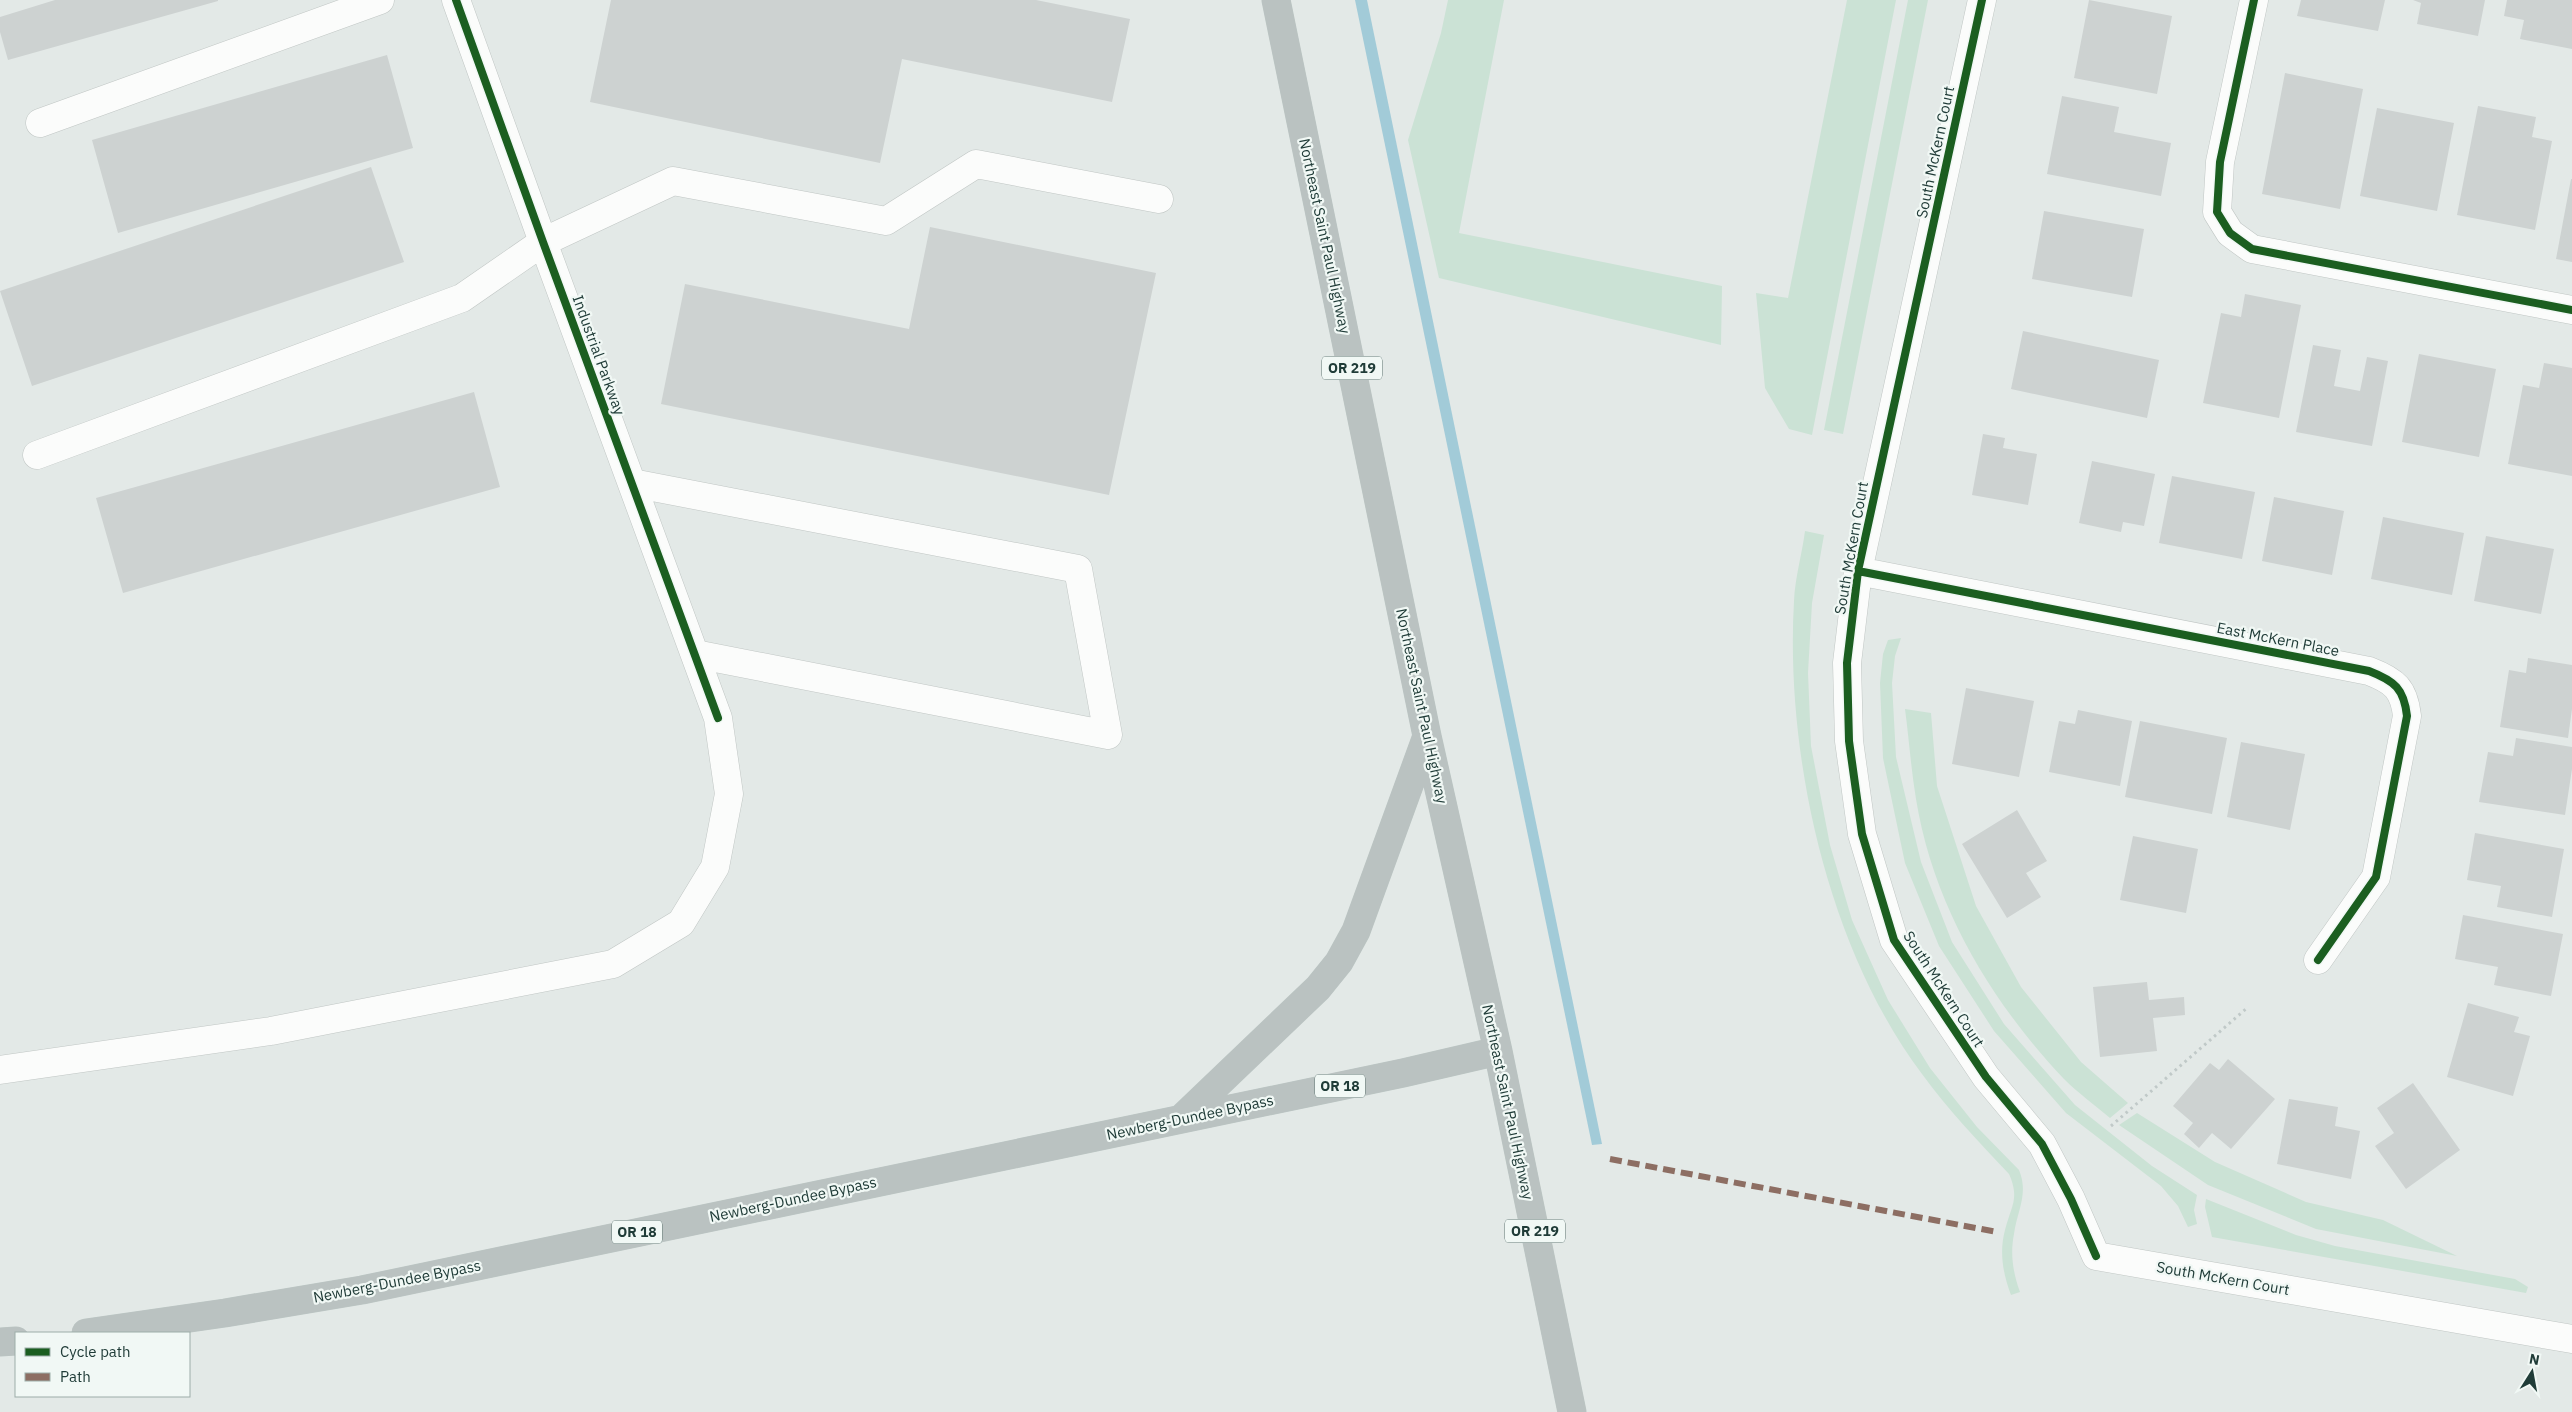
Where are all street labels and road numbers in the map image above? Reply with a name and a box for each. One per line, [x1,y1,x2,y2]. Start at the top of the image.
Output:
street label: South McKern Court [1912,84,1958,220]
street label: Northeast Saint Paul Highway [1295,137,1355,336]
street label: Industrial Parkway [568,292,630,418]
road number: OR 219 [1322,356,1382,379]
street label: South McKern Court [1830,480,1872,616]
street label: Northeast Saint Paul Highway [1392,607,1452,806]
street label: East McKern Place [2215,618,2341,660]
street label: South McKern Court [1899,927,1989,1051]
street label: Northeast Saint Paul Highway [1478,1003,1538,1202]
road number: OR 18 [1315,1074,1365,1098]
street label: Newberg-Dundee Bypass [1105,1090,1275,1144]
street label: Newberg-Dundee Bypass [708,1172,878,1226]
road number: OR 18 [612,1220,662,1244]
road number: OR 219 [1505,1220,1565,1242]
street label: Newberg-Dundee Bypass [312,1255,482,1307]
street label: South McKern Court [2155,1257,2291,1299]

